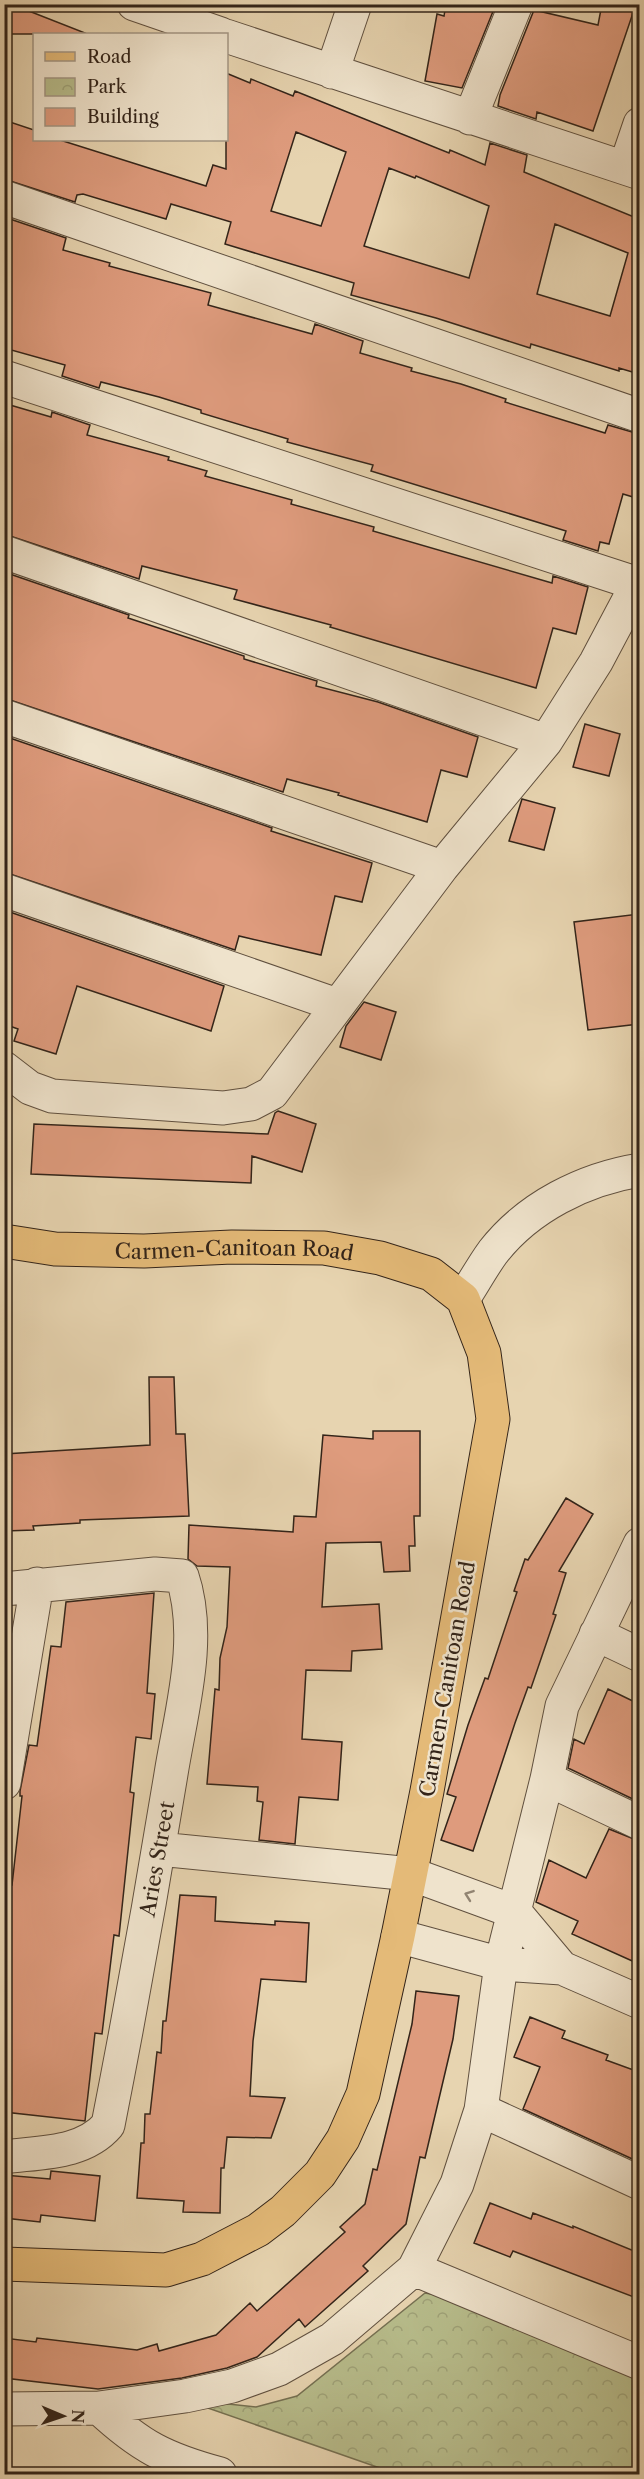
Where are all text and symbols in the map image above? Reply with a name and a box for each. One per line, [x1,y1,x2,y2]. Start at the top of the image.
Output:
legend [33,33,228,141]
text: Road [87,46,132,68]
text: Park [87,76,128,98]
text: Building [87,106,159,128]
street label: Carmen-Canitoan Road [114,1234,356,1266]
street label: Carmen-Canitoan Road [414,1559,480,1799]
street label: Aries Street [134,1799,180,1920]
one-way arrow [465,1890,475,1903]
north arrow [33,2386,93,2446]
text: N [68,2409,88,2424]

